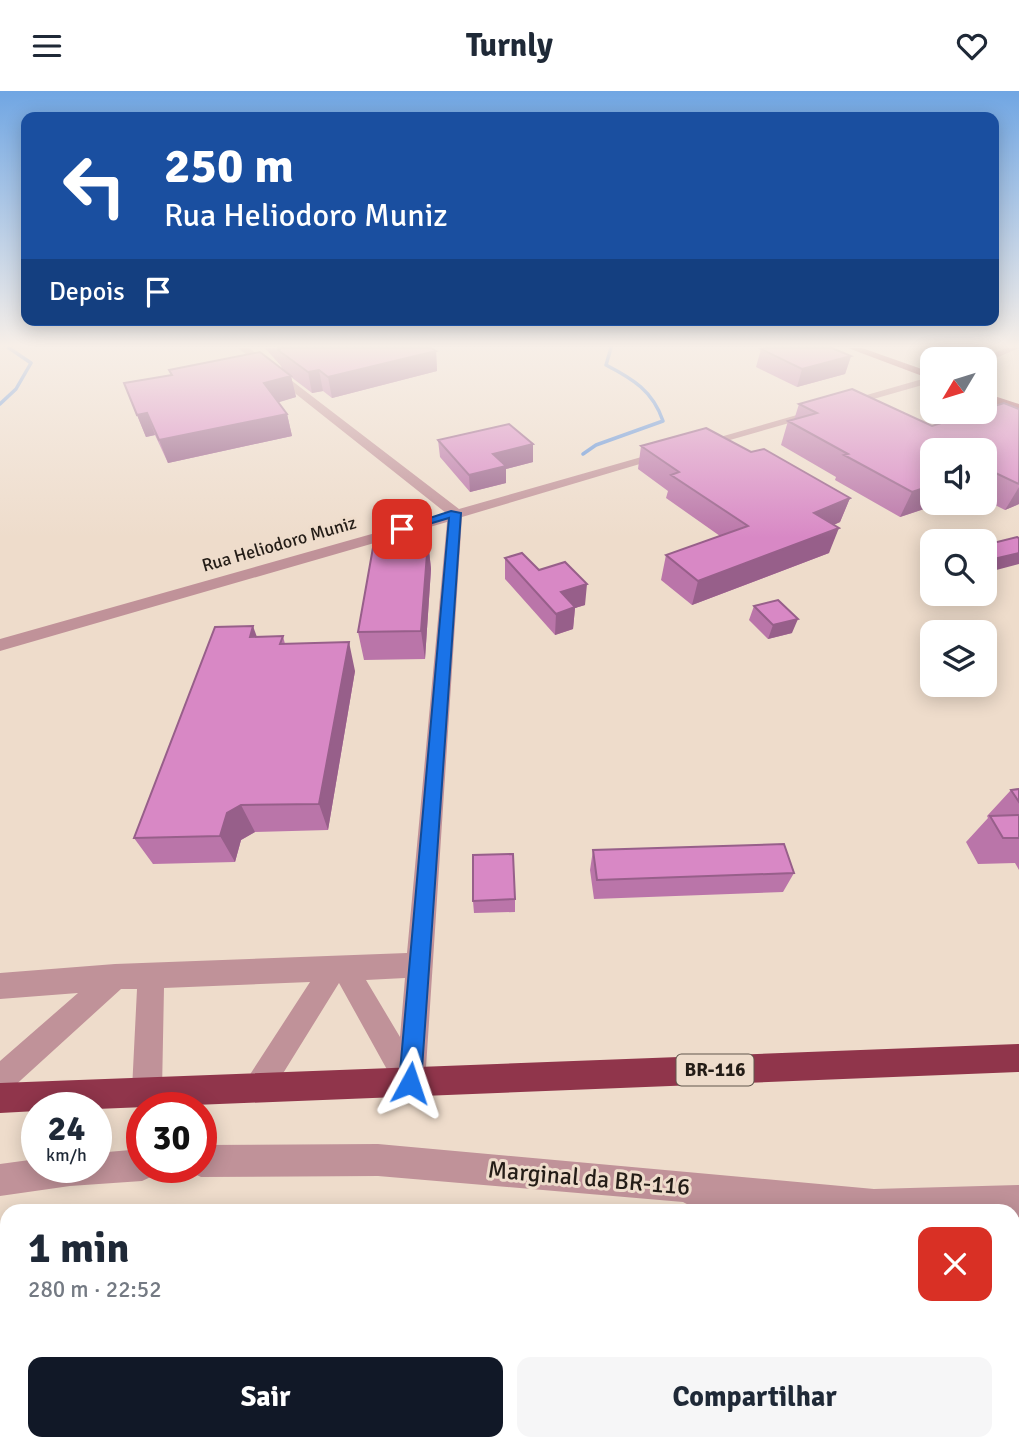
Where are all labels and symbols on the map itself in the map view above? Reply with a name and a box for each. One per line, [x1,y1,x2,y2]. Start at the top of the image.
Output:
north arrow [920,347,998,423]
pin [372,499,432,559]
street label: Rua Heliodoro Muniz [199,511,359,577]
position arrow [373,1046,447,1120]
road number: BR-116 [676,1055,754,1086]
speed limit sign: 30 [126,1092,217,1183]
street label: Marginal da BR-116 [487,1154,691,1202]

